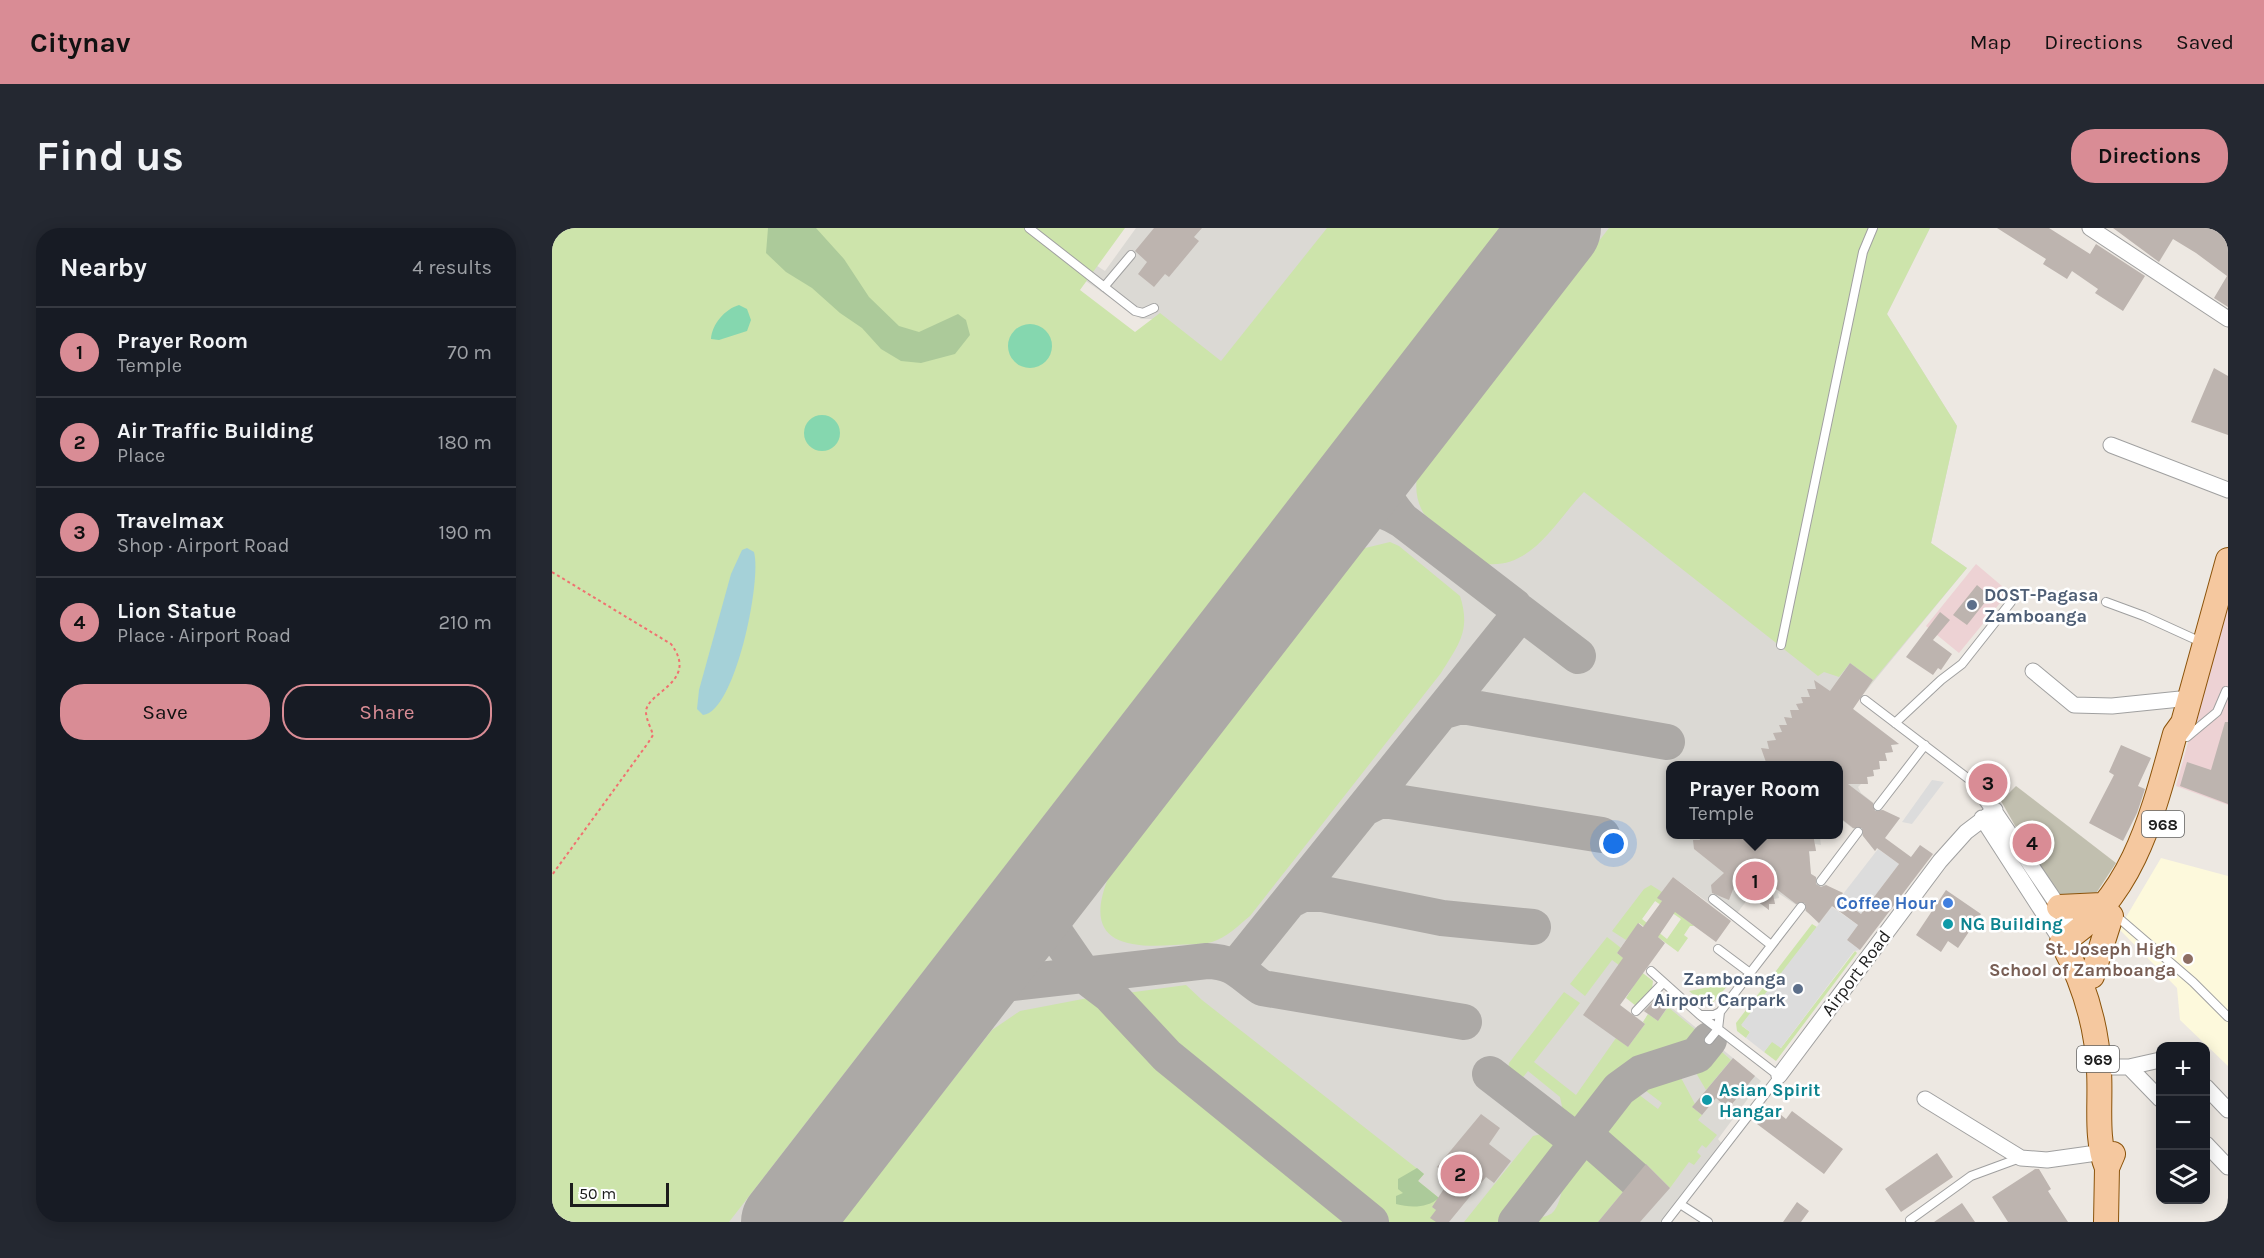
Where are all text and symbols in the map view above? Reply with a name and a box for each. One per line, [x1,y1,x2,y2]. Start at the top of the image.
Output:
text: Citynav [30,26,130,59]
text: Map [1970,30,2011,54]
text: Directions [2044,30,2143,54]
text: Saved [2176,30,2234,54]
button: Directions [2071,129,2228,183]
text: Find us [36,131,184,181]
text: Nearby [60,252,147,283]
text: 4 results [412,256,492,279]
text: Prayer Room [117,328,248,354]
text: 1 [76,341,83,364]
text: 70 m [447,341,492,364]
text: Temple [117,354,182,377]
text: Air Traffic Building [117,418,313,444]
text: 2 [73,431,86,454]
text: 180 m [438,431,492,454]
text: Place [117,444,165,467]
text: Travelmax [117,508,224,534]
text: 3 [73,521,86,544]
text: 190 m [438,521,492,544]
text: Shop · Airport Road [117,534,290,557]
place label: DOST-Pagasa Zamboanga [1984,584,2098,627]
text: Lion Statue [117,598,237,624]
marker: DOST-Pagasa Zamboanga [1965,598,1979,612]
text: 4 [74,611,85,634]
text: 210 m [438,611,492,634]
text: Place · Airport Road [117,624,291,647]
button: Save [60,684,270,740]
button: Share [282,684,492,740]
pin: 3 [1968,760,2008,806]
popup [1666,761,1843,839]
text: Prayer Room [1689,776,1820,802]
text: Temple [1689,802,1754,825]
road number: 968 [2142,811,2184,837]
pin: 4 [2012,820,2052,866]
your location [1599,829,1628,858]
pin: 1 [1736,858,1774,904]
place label: Coffee Hour [1836,892,1936,914]
marker: Coffee Hour [1941,896,1955,910]
place label: NG Building [1960,913,2063,935]
marker: NG Building [1941,917,1955,931]
street label: Airport Road [1817,926,1895,1020]
place label: St. Joseph High School of Zamboanga [1989,938,2176,981]
marker: St. Joseph High School of Zamboanga [2181,952,2195,966]
place label: Zamboanga Airport Carpark [1654,968,1786,1011]
marker: Zamboanga Airport Carpark [1791,982,1805,996]
map controls [2156,1042,2210,1204]
button: + [2156,1042,2210,1096]
road number: 969 [2077,1046,2119,1072]
place label: Asian Spirit Hangar [1719,1079,1820,1122]
marker: Asian Spirit Hangar [1700,1093,1714,1107]
button: − [2156,1096,2210,1150]
button: layers [2156,1150,2210,1204]
pin: 2 [1440,1152,1480,1196]
scale bar [570,1180,669,1208]
text: 50 m [579,1184,616,1203]

